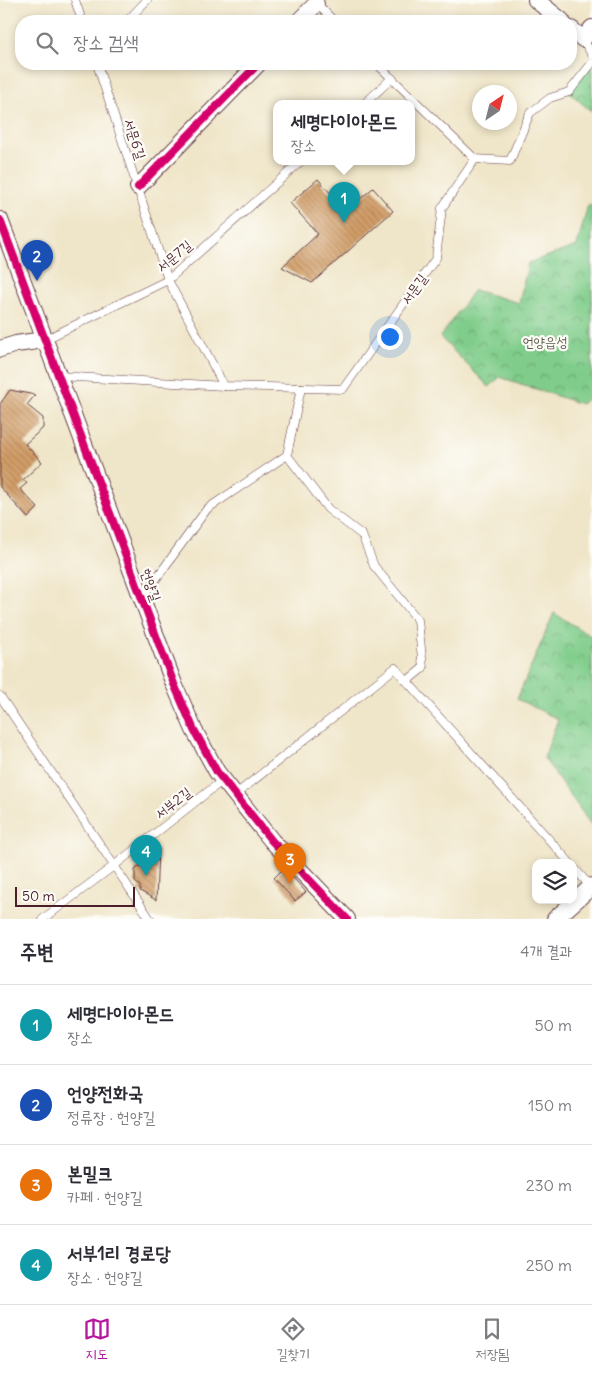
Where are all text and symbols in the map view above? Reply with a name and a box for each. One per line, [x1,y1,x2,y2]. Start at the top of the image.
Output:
search box [15,15,577,70]
icon: search [33,29,61,57]
text: 장소 검색 [73,30,139,54]
north arrow [472,85,517,130]
popup [273,100,415,165]
text: 세명다이아몬드 [290,109,398,133]
street label: 서문6길 [120,116,150,162]
text: 장소 [290,135,316,155]
pin: 1 [328,182,360,223]
street label: 서문7길 [153,236,196,276]
pin: 2 [21,240,53,281]
street label: 서문길 [397,269,431,308]
your location [377,324,403,350]
park label: 언양읍성 [522,333,568,351]
street label: 헌양길 [137,566,165,605]
street label: 서부2길 [151,783,195,823]
pin: 4 [130,835,162,876]
pin: 3 [274,843,306,884]
map controls [532,859,577,904]
button: layers [532,859,577,904]
scale bar [15,884,135,907]
text: 50 m [22,887,55,905]
text: 주변 [20,938,54,965]
text: 4개 결과 [520,941,572,961]
text: 세명다이아몬드 [67,1001,174,1025]
text: 1 [33,1015,39,1035]
text: 50 m [534,1015,572,1035]
text: 장소 [67,1027,93,1047]
text: 언양전화국 [67,1081,143,1105]
text: 2 [32,1095,40,1115]
text: 150 m [528,1095,572,1115]
text: 정류장 · 헌양길 [67,1107,155,1127]
text: 본밀크 [67,1161,113,1185]
text: 3 [31,1175,41,1195]
text: 230 m [526,1175,572,1195]
text: 카페 · 헌양길 [67,1187,143,1207]
text: 서부1리 경로당 [67,1241,171,1265]
text: 4 [31,1255,41,1275]
text: 250 m [526,1255,572,1275]
text: 장소 · 헌양길 [67,1267,143,1287]
tab: 지도 [83,1315,111,1364]
tab: 길찾기 [276,1315,310,1364]
tab: 저장됨 [475,1315,509,1364]

